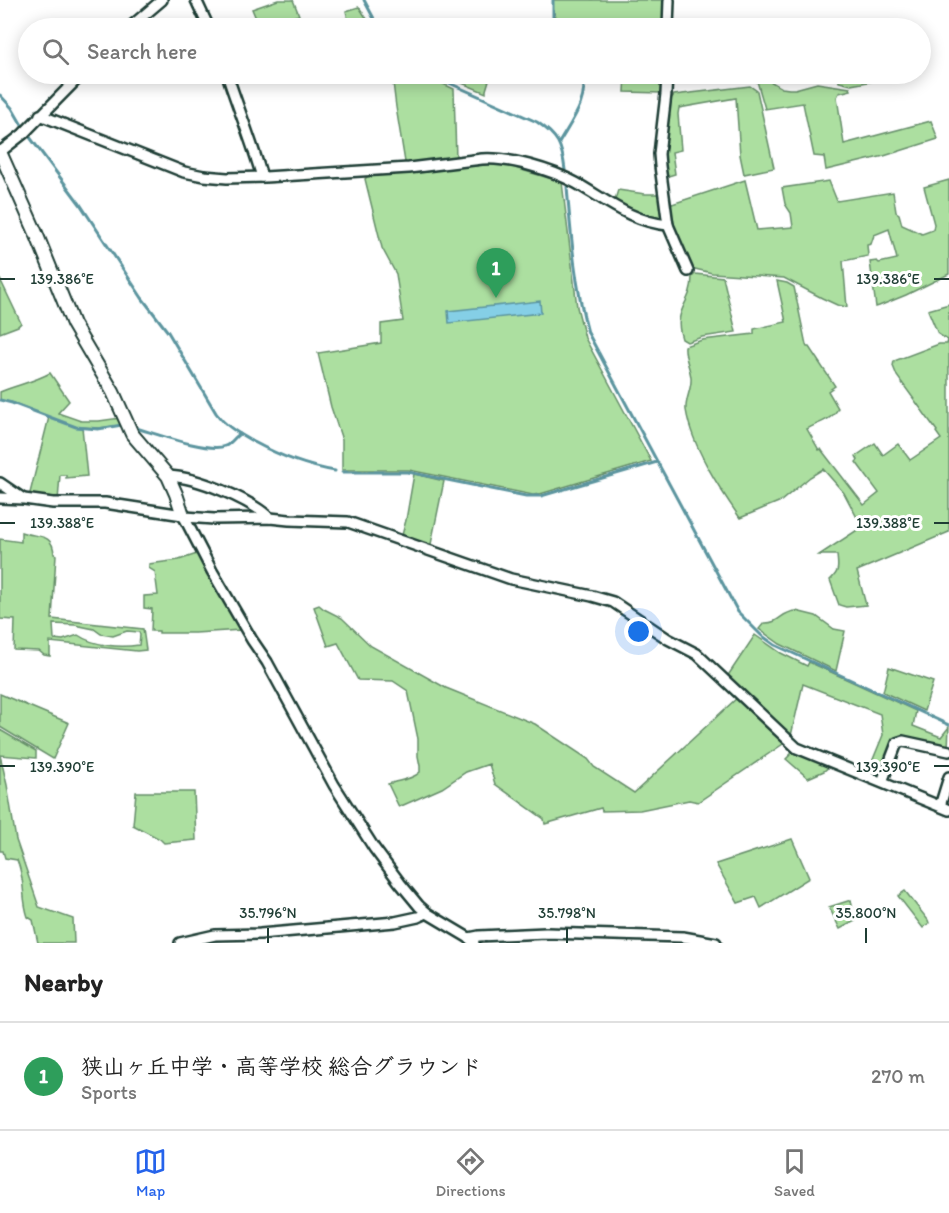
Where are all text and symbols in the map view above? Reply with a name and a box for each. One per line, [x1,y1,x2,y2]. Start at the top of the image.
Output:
search box [18,18,931,84]
icon: search [39,35,72,68]
text: Search here [87,38,197,65]
pin: 1 [476,248,516,298]
text: 139.386°E [30,270,94,288]
text: 139.386°E [856,270,920,288]
text: 139.388°E [30,514,94,532]
text: 139.388°E [856,514,920,532]
your location [624,617,653,646]
text: 139.390°E [30,758,94,776]
text: 139.390°E [856,758,920,776]
text: 35.796°N [239,904,297,922]
text: 35.798°N [538,904,596,922]
text: 35.800°N [836,904,897,922]
text: Nearby [24,966,103,998]
text: 狭山ヶ丘中学・高等学校 総合グラウンド [81,1053,482,1080]
text: 1 [39,1064,48,1088]
text: 270 m [871,1064,925,1088]
text: Sports [81,1080,137,1104]
tab: Map [134,1145,167,1200]
tab: Directions [435,1145,506,1200]
tab: Saved [774,1145,815,1200]

